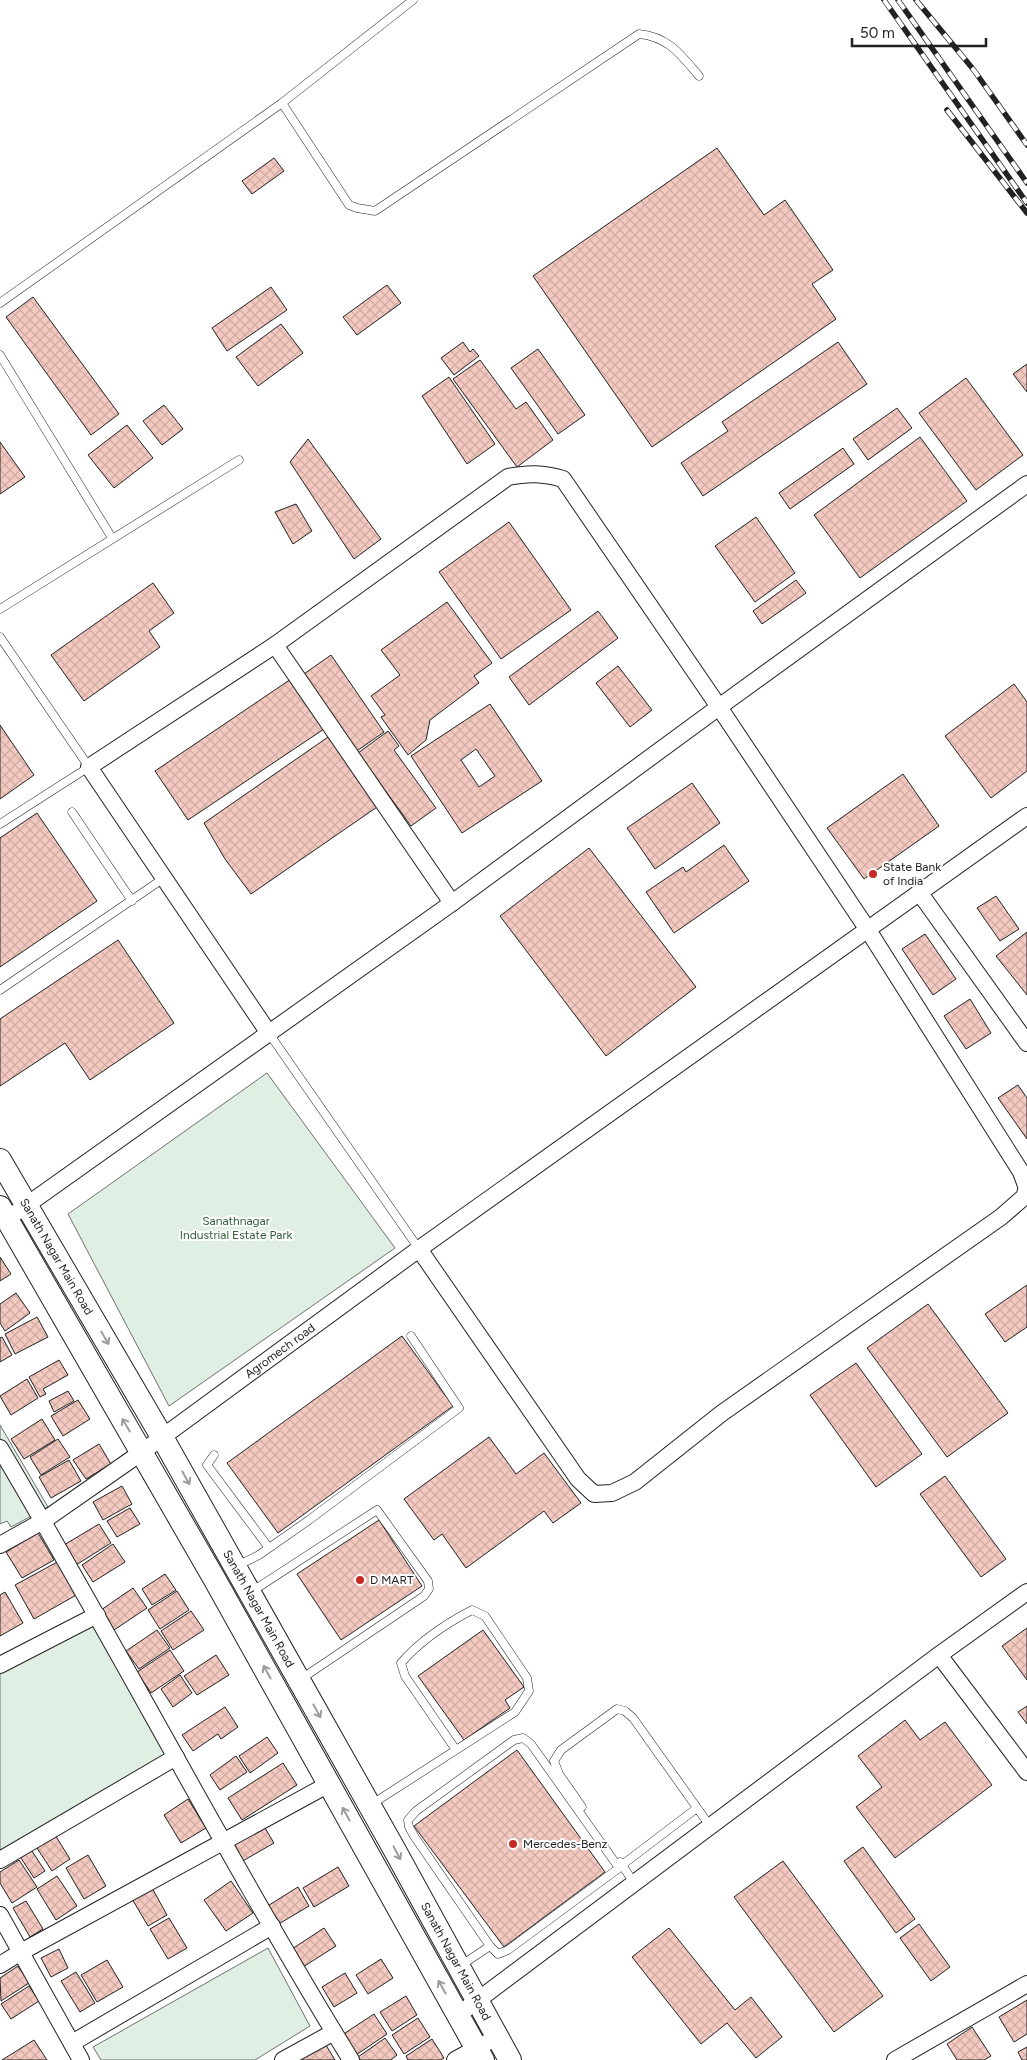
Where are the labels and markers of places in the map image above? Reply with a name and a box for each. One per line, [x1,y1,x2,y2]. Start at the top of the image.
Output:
place label: State Bank of India [883,860,941,888]
marker: State Bank of India [867,868,879,880]
place label: D MART [370,1573,414,1587]
marker: D MART [354,1574,366,1586]
place label: Mercedes-Benz [523,1837,608,1851]
marker: Mercedes-Benz [507,1838,519,1850]

